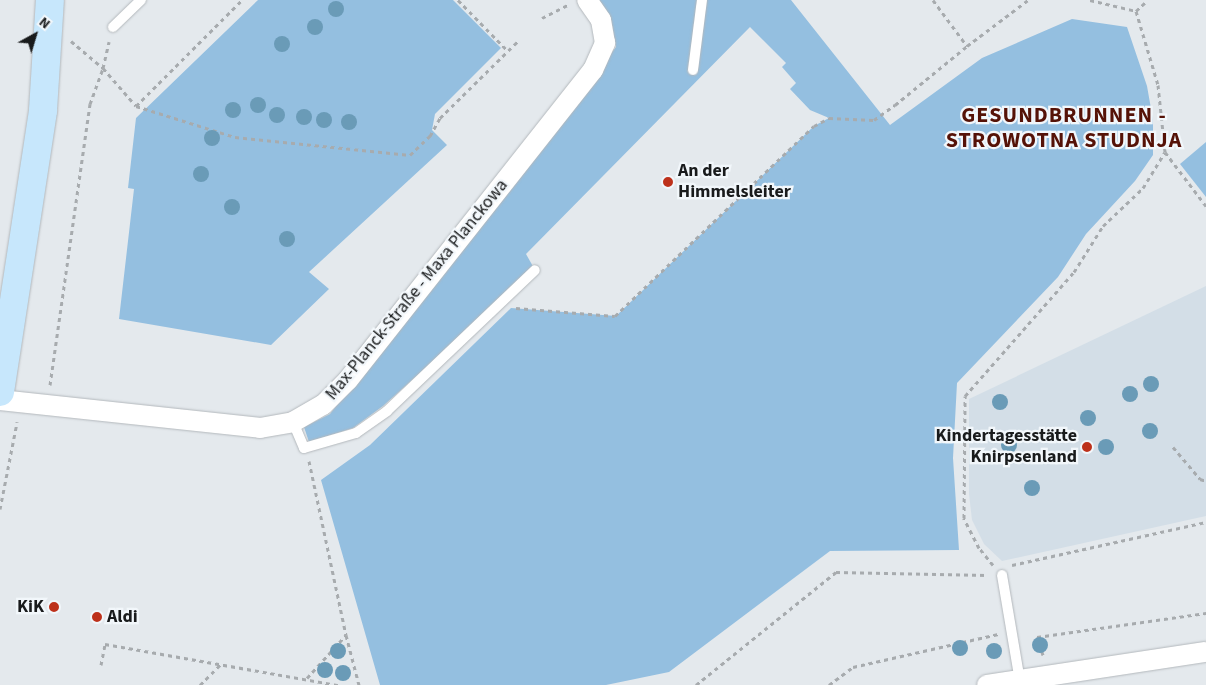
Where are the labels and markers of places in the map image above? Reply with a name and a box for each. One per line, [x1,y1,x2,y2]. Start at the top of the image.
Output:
place label: An der Himmelsleiter [678,161,791,203]
marker: An der Himmelsleiter [662,176,674,188]
place label: Kindertagesstätte Knirpsenland [936,426,1077,468]
marker: Kindertagesstätte Knirpsenland [1081,441,1093,453]
place label: KiK [17,596,44,618]
marker: KiK [48,601,60,613]
place label: Aldi [107,606,138,628]
marker: Aldi [91,611,103,623]

